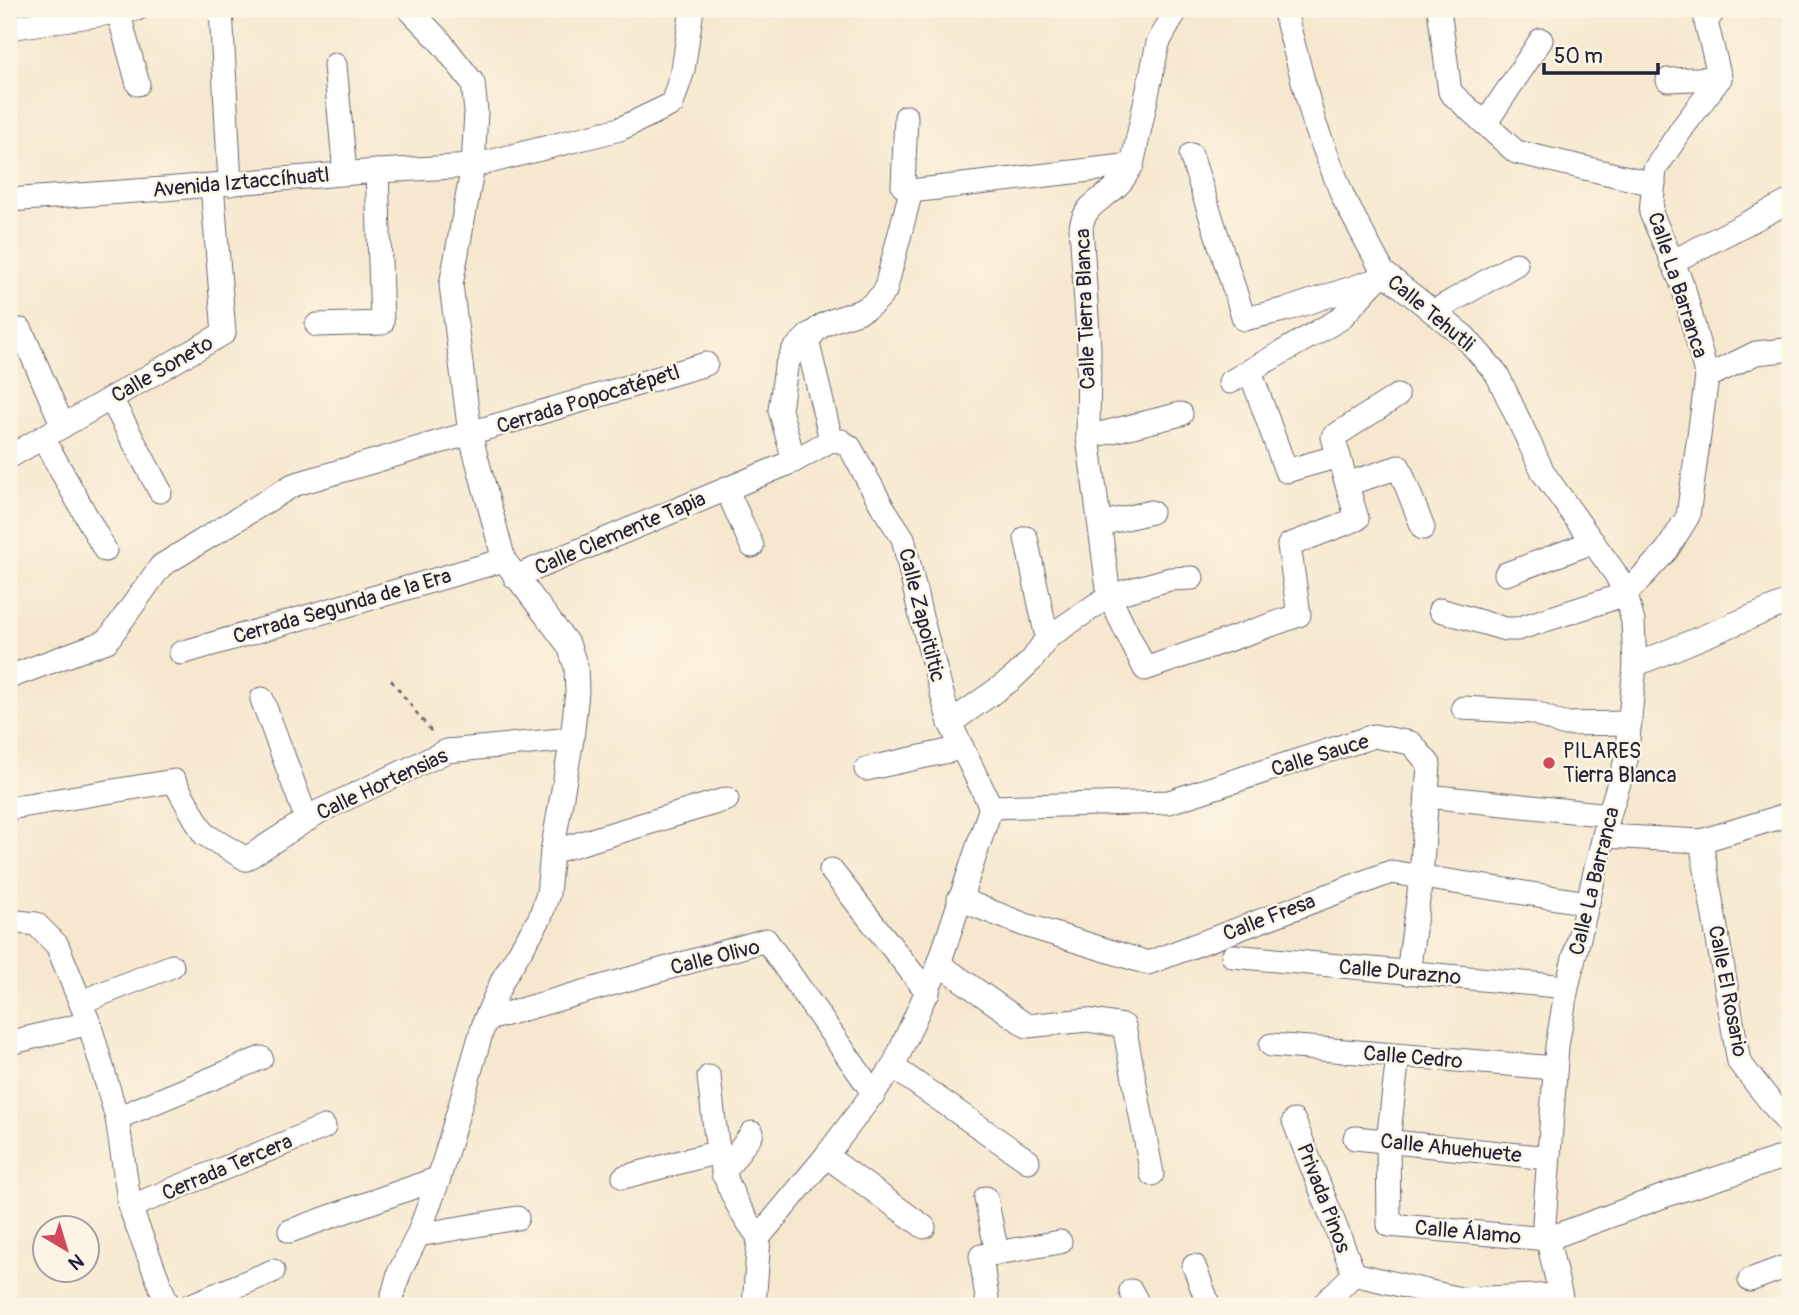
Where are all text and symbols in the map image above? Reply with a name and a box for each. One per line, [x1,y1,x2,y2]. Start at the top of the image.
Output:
scale bar [1544,32,1657,76]
text: 50 m [1554,43,1603,70]
street label: Avenida Iztaccíhuatl [152,161,331,204]
street label: Calle La Barranca [1641,209,1714,362]
street label: Calle Tierra Blanca [1069,228,1102,390]
street label: Calle Tehutli [1381,269,1480,358]
street label: Calle Soneto [107,330,218,409]
street label: Cerrada Popocatépetl [493,359,683,440]
street label: Calle Clemente Tapia [531,485,710,582]
street label: Calle Zapoitiltic [892,546,951,685]
street label: Cerrada Segunda de la Era [230,562,454,651]
street label: Calle Sauce [1268,728,1373,783]
place label: PILARES Tierra Blanca [1563,738,1676,789]
street label: Calle Hortensias [312,742,453,827]
marker: PILARES Tierra Blanca [1541,755,1557,771]
street label: Calle La Barranca [1563,804,1626,958]
street label: Calle Fresa [1219,888,1319,947]
street label: Calle El Rosario [1702,923,1753,1059]
street label: Calle Olivo [668,933,763,982]
street label: Calle Durazno [1338,954,1462,991]
street label: Calle Cedro [1362,1040,1464,1075]
street label: Cerrada Tercera [158,1128,297,1207]
street label: Calle Ahuehuete [1379,1128,1523,1169]
street label: Privada Pinos [1290,1140,1357,1257]
north arrow [32,1214,102,1284]
street label: Calle Álamo [1414,1214,1522,1251]
text: N [63,1248,88,1275]

